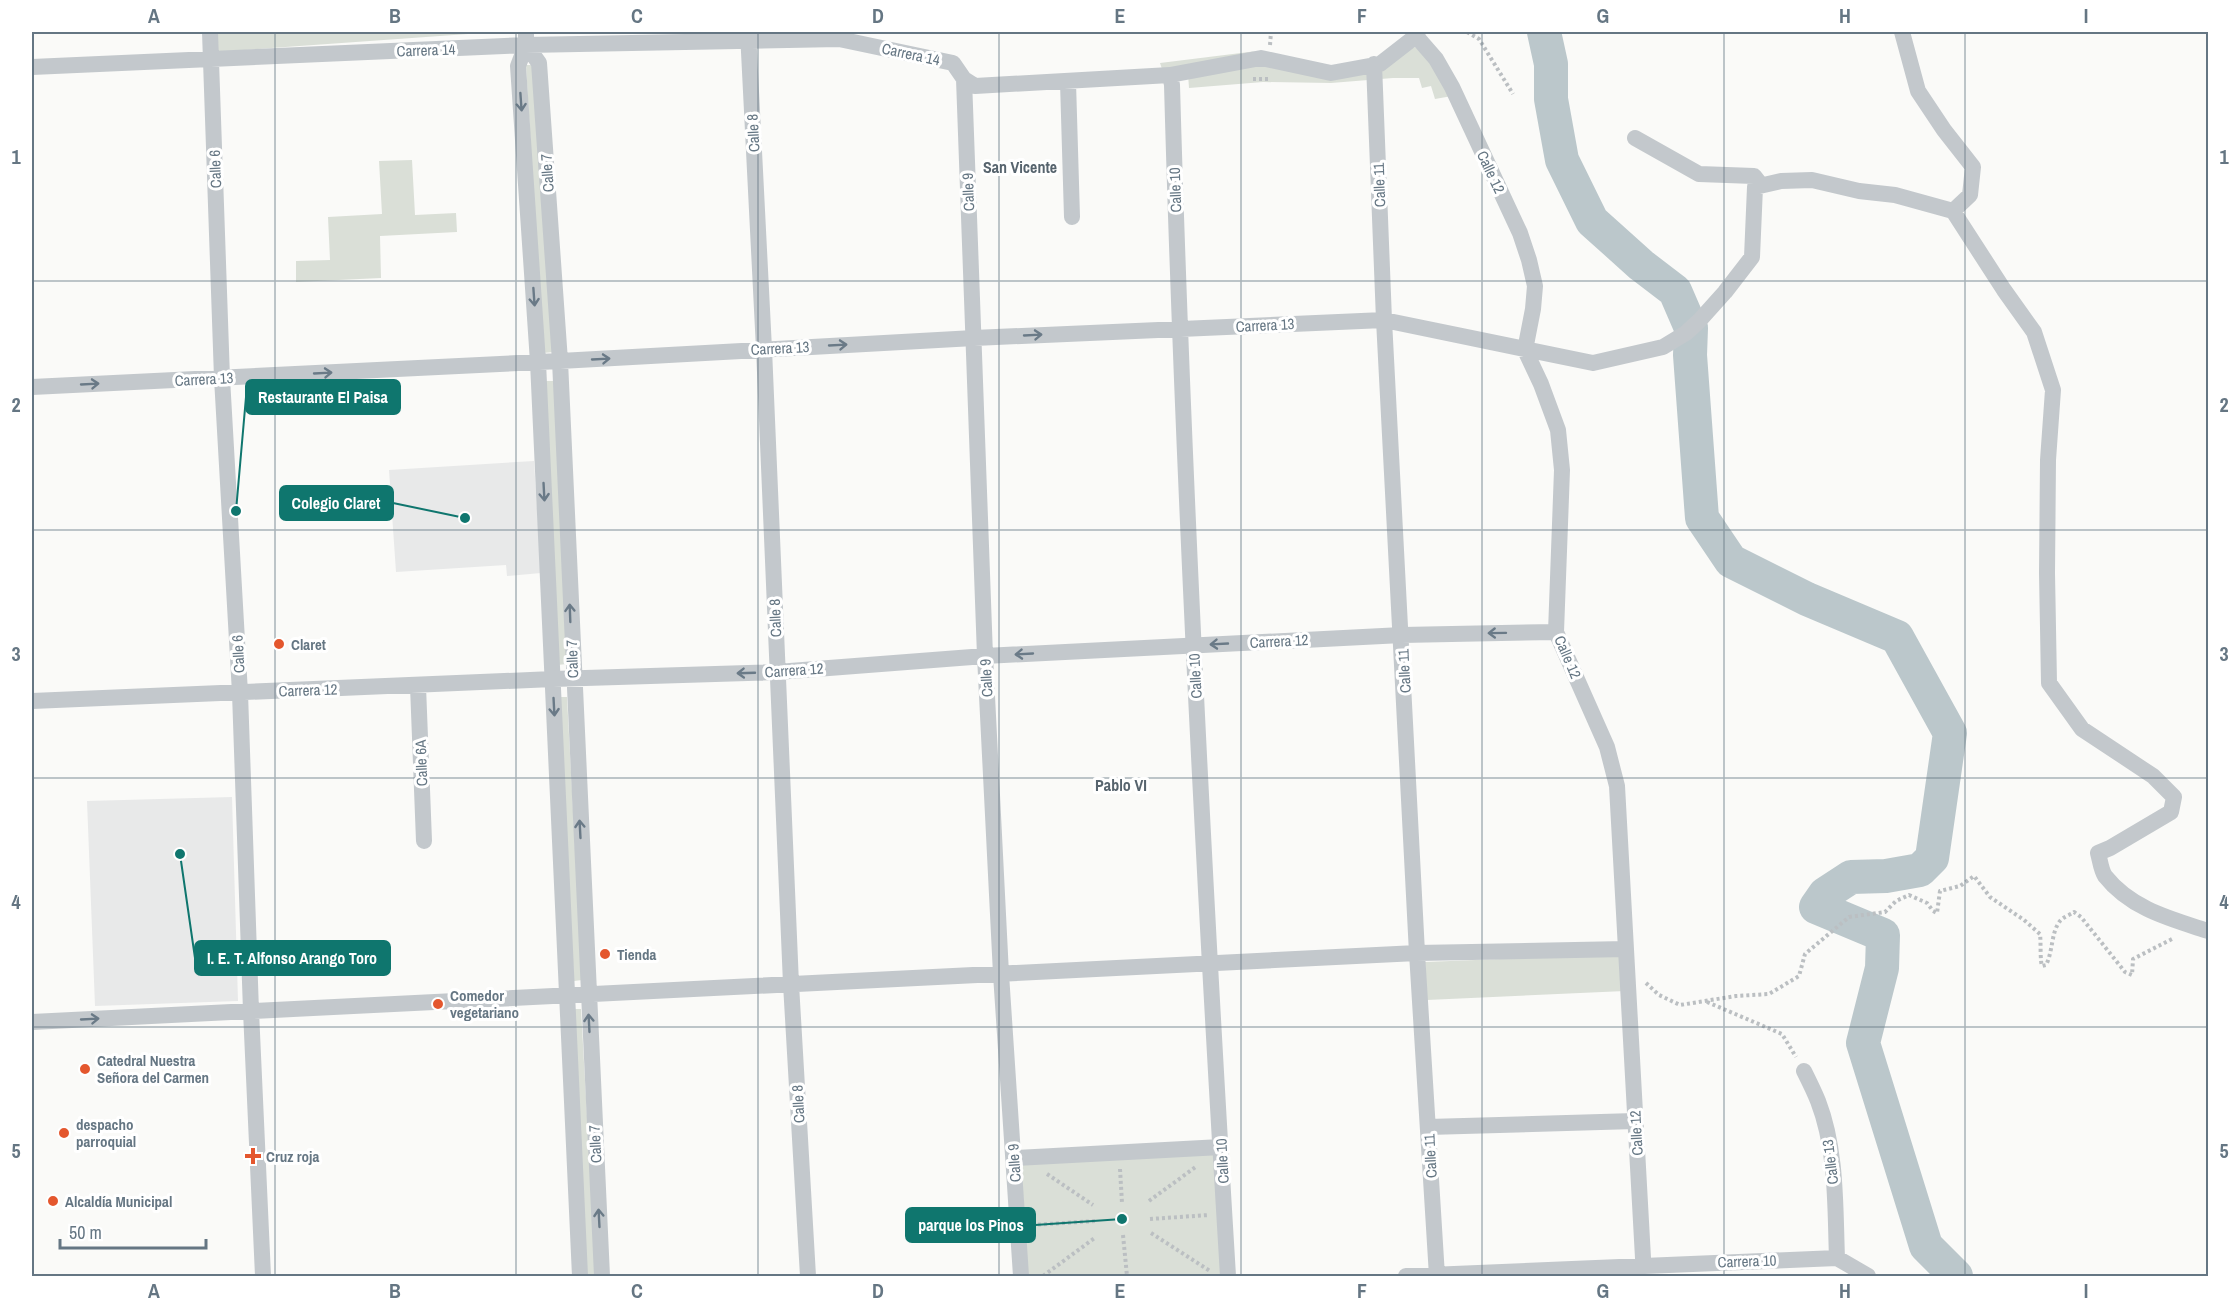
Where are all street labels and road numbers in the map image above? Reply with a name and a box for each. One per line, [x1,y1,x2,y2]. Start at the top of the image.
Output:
street label: Carrera 14 [396,38,456,62]
street label: Carrera 14 [880,38,942,70]
street label: Calle 8 [742,113,764,153]
street label: Calle 12 [1472,147,1510,197]
street label: Calle 6 [204,149,226,188]
street label: Calle 7 [535,153,559,193]
street label: Calle 11 [1368,162,1390,207]
street label: Calle 10 [1164,167,1186,213]
street label: Calle 9 [957,172,979,211]
street label: Carrera 13 [1235,313,1295,337]
street label: Carrera 13 [750,336,810,360]
street label: Carrera 13 [174,367,234,391]
street label: Calle 8 [764,598,786,637]
street label: Carrera 12 [1249,629,1309,653]
street label: Calle 12 [1550,632,1587,682]
street label: Calle 6 [227,634,249,674]
street label: Calle 7 [561,639,583,678]
street label: Calle 11 [1392,648,1416,694]
street label: Calle 10 [1183,653,1207,699]
street label: Carrera 12 [764,657,824,683]
street label: Calle 9 [975,658,997,698]
street label: Carrera 12 [278,678,338,702]
street label: Calle 6A [410,739,432,787]
street label: Calle 8 [787,1084,809,1124]
street label: Calle 12 [1624,1110,1648,1156]
street label: Calle 7 [584,1124,606,1164]
street label: Calle 11 [1418,1133,1442,1179]
street label: Calle 10 [1210,1138,1234,1184]
street label: Calle 13 [1817,1138,1843,1186]
street label: Calle 9 [1002,1143,1026,1183]
street label: Carrera 10 [1717,1249,1777,1273]

